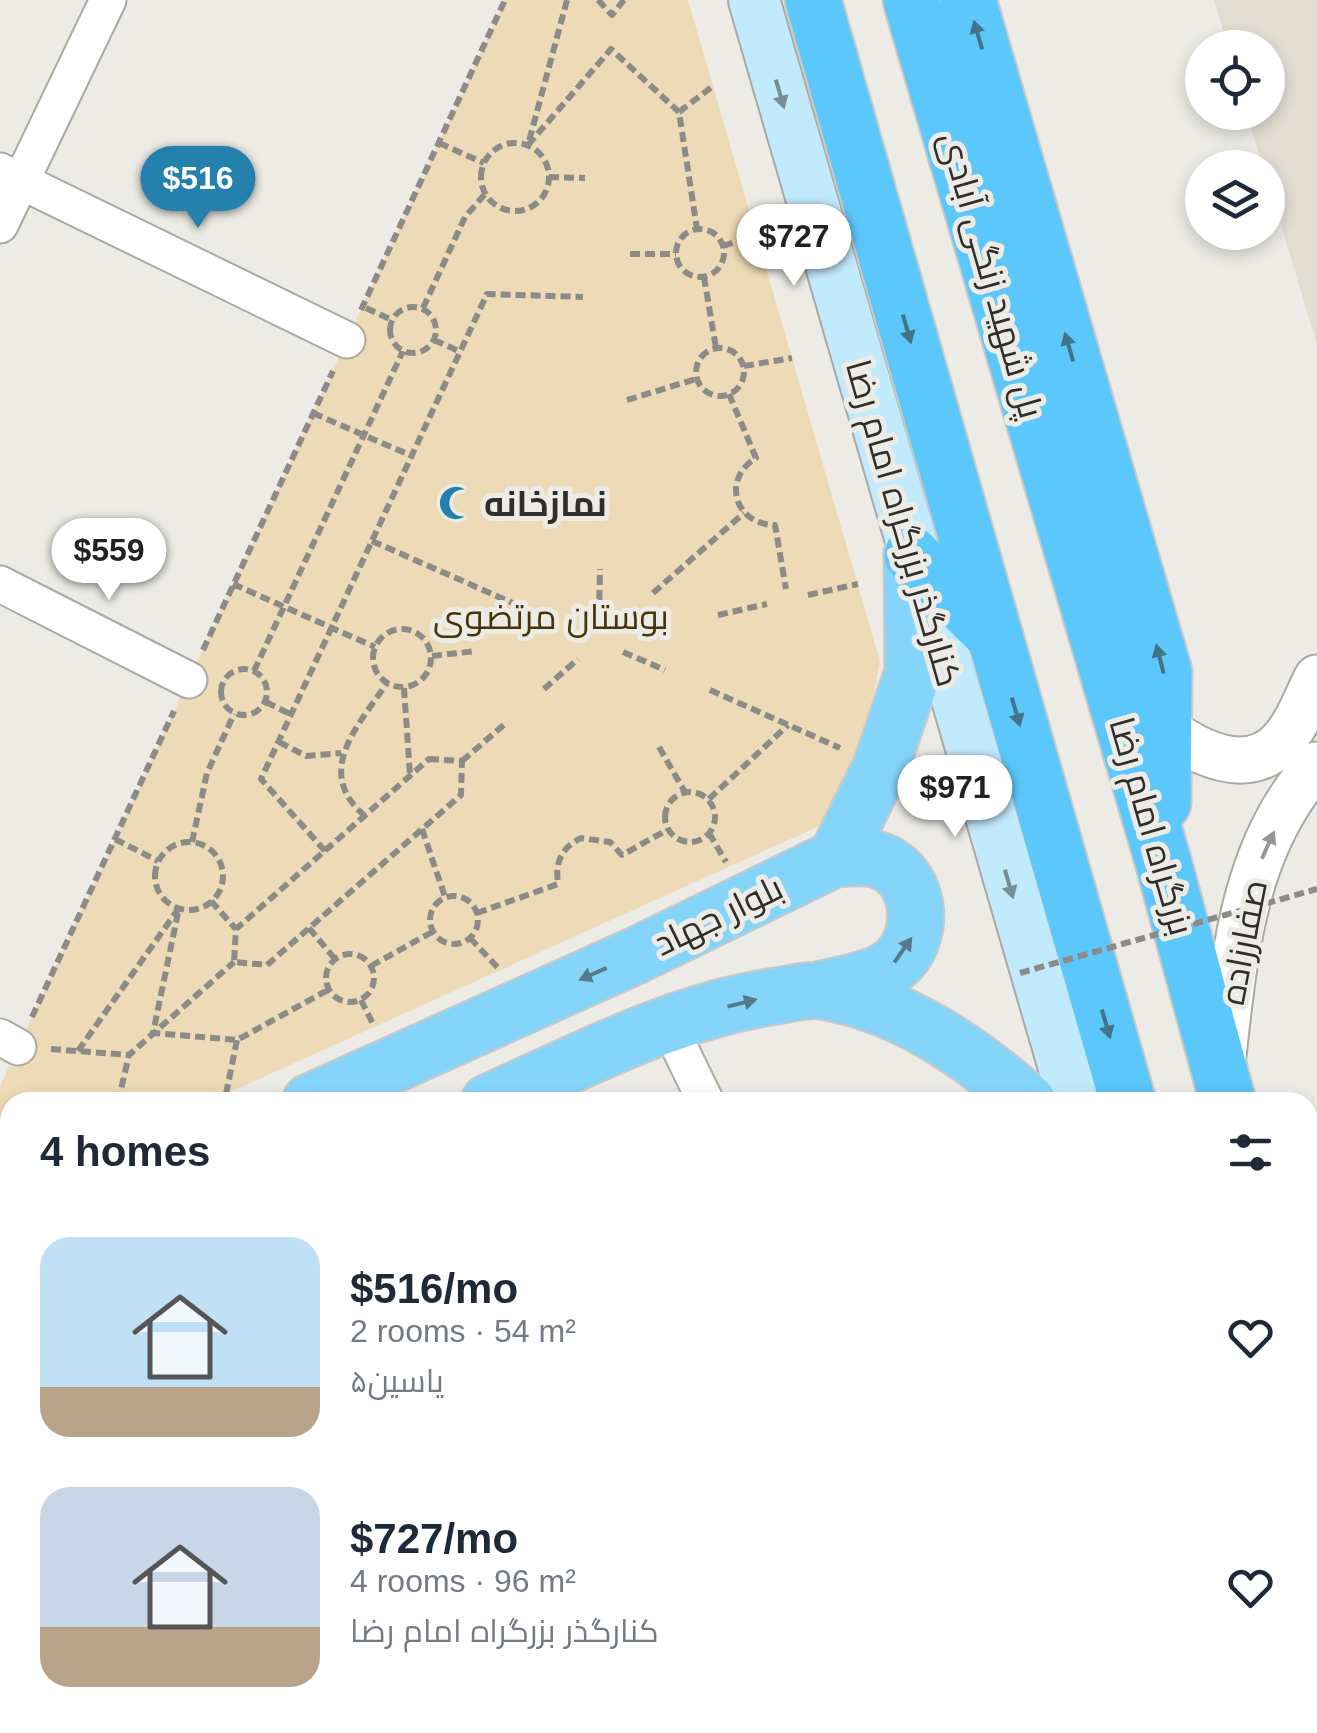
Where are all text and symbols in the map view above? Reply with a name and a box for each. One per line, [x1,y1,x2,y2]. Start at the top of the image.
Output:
one-way arrow [970,19,985,50]
map controls [1185,30,1285,250]
button: locate [1185,30,1285,130]
one-way arrow [773,79,789,110]
street label: پل شهید زنگی آبادی [929,128,1051,424]
pin: $516 [139,146,257,231]
button: layers [1185,150,1285,250]
text: $516 [162,160,234,196]
pin: $727 [735,204,853,289]
text: $727 [758,218,830,254]
one-way arrow [900,314,915,345]
one-way arrow [1061,331,1076,362]
street label: کنارگذر بزرگراه امام رضا [834,355,969,692]
mosque icon: نمازخانه [437,484,475,522]
place label: نمازخانه [484,484,607,525]
pin: $559 [50,518,168,603]
text: $559 [73,532,145,568]
park label: بوستان مرتضوی [433,597,669,638]
one-way arrow [1151,643,1167,674]
one-way arrow [1009,697,1025,728]
street label: بزرگراه امام رضا [1097,713,1202,941]
pin: $971 [896,755,1014,840]
text: $971 [919,769,991,805]
one-way arrow [1259,830,1276,859]
street label: بلوار جهاد [647,867,790,965]
one-way arrow [1002,869,1017,900]
street label: صفارزاده [1212,876,1275,1008]
one-way arrow [893,937,913,964]
one-way arrow [578,966,607,983]
one-way arrow [727,995,758,1010]
one-way arrow [1098,1009,1114,1040]
icon: filters [1223,1125,1278,1180]
text: 4 homes [40,1128,210,1175]
text: $516/mo [350,1265,518,1312]
icon: home [120,1277,240,1397]
icon: heart [1223,1310,1278,1365]
text: 2 rooms · 54 m² [350,1313,576,1349]
text: یاسین۵ [350,1363,444,1399]
text: $727/mo [350,1515,518,1562]
icon: home [120,1527,240,1647]
icon: heart [1223,1560,1278,1615]
text: 4 rooms · 96 m² [350,1563,576,1599]
text: کنارگذر بزرگراه امام رضا [350,1613,659,1649]

